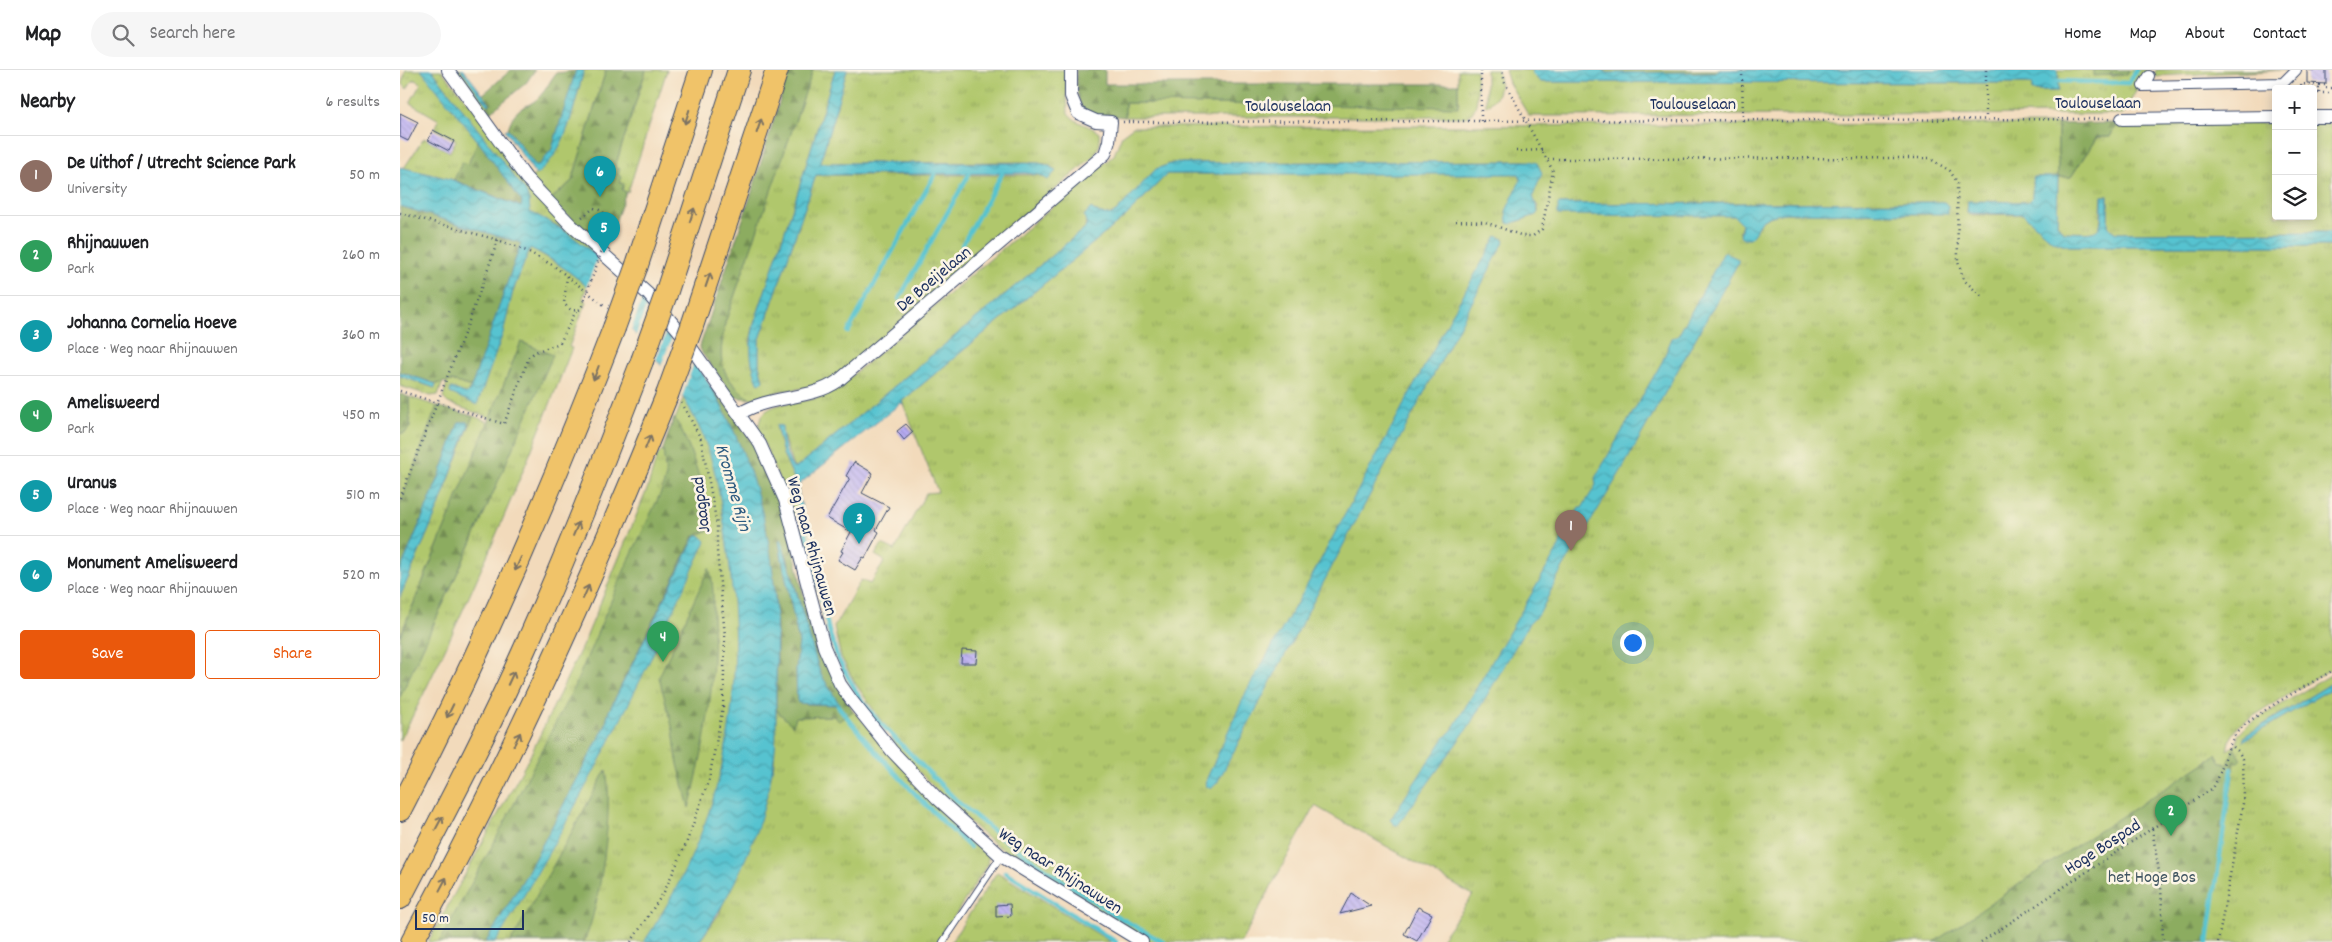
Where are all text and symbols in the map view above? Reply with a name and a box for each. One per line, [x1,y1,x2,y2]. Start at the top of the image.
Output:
search box [91,12,441,57]
text: Map [25,18,61,52]
icon: search [109,21,137,49]
text: Search here [149,21,235,48]
text: Home [2064,22,2101,47]
text: Map [2129,22,2157,47]
text: About [2185,22,2225,47]
text: Contact [2253,22,2307,47]
map controls [2272,85,2317,220]
button: + [2272,85,2317,130]
text: Nearby [20,88,75,118]
text: 6 results [325,91,380,114]
street label: Toulouselaan [2055,92,2141,117]
street label: Toulouselaan [1650,93,1736,118]
street label: Toulouselaan [1245,95,1331,120]
one-way arrow [681,108,691,124]
one-way arrow [755,118,765,134]
button: − [2272,130,2317,175]
text: De Uithof / Utrecht Science Park [67,151,296,178]
pin: 6 [584,156,616,197]
text: 1 [34,164,38,187]
text: 50 m [349,164,380,187]
button: layers [2272,175,2317,220]
text: University [67,178,127,201]
one-way arrow [688,207,698,223]
pin: 5 [588,212,620,253]
text: Rhijnauwen [67,231,149,258]
street label: De Boeijelaan [892,241,978,319]
text: 2 [33,244,40,267]
text: 260 m [342,244,380,267]
text: Park [67,258,94,281]
one-way arrow [704,272,713,288]
text: Johanna Cornelia Hoeve [67,311,237,338]
text: 3 [32,324,40,347]
text: 360 m [342,324,380,347]
text: Place · Weg naar Rhijnauwen [67,338,238,361]
one-way arrow [591,365,600,380]
text: Amelisweerd [67,391,160,418]
text: 4 [33,404,39,427]
text: 450 m [343,404,380,427]
text: Park [67,418,94,441]
one-way arrow [644,435,653,450]
water label: Kromme Rijn [706,441,757,536]
text: Uranus [67,471,117,498]
street label: Weg naar Rhijnauwen [779,474,842,619]
street label: Jaagpad [687,475,718,534]
text: 5 [32,484,40,507]
text: 510 m [346,484,380,507]
text: Place · Weg naar Rhijnauwen [67,498,238,521]
pin: 3 [843,503,875,544]
pin: 1 [1555,510,1587,551]
one-way arrow [571,522,581,537]
text: Monument Amelisweerd [67,551,238,578]
one-way arrow [512,556,522,571]
text: 6 [32,564,40,587]
text: 520 m [342,564,380,587]
text: Place · Weg naar Rhijnauwen [67,578,238,601]
one-way arrow [581,585,591,600]
pin: 4 [647,621,679,662]
button: Save [20,630,195,679]
button: Share [205,630,380,679]
your location [1620,630,1646,656]
one-way arrow [507,671,516,686]
one-way arrow [445,703,454,718]
one-way arrow [512,732,522,747]
pin: 2 [2155,795,2187,836]
street label: Hoge Bospad [2060,814,2146,882]
one-way arrow [434,816,444,831]
street label: Weg naar Rhijnauwen [993,823,1127,922]
park label: het Hoge Bos [2108,866,2196,891]
one-way arrow [439,877,448,892]
scale bar [415,907,524,930]
text: 50 m [422,909,449,929]

